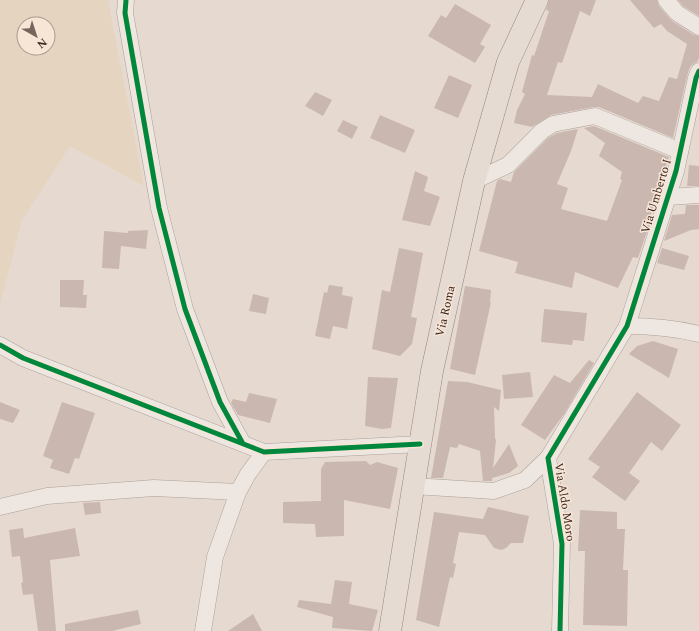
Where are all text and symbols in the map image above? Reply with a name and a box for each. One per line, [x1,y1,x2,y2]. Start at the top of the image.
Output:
north arrow [16,16,56,56]
text: N [33,34,51,53]
street label: Via Umberto I [636,157,677,236]
street label: Via Roma [430,283,461,339]
street label: Via Aldo Moro [549,461,580,543]

